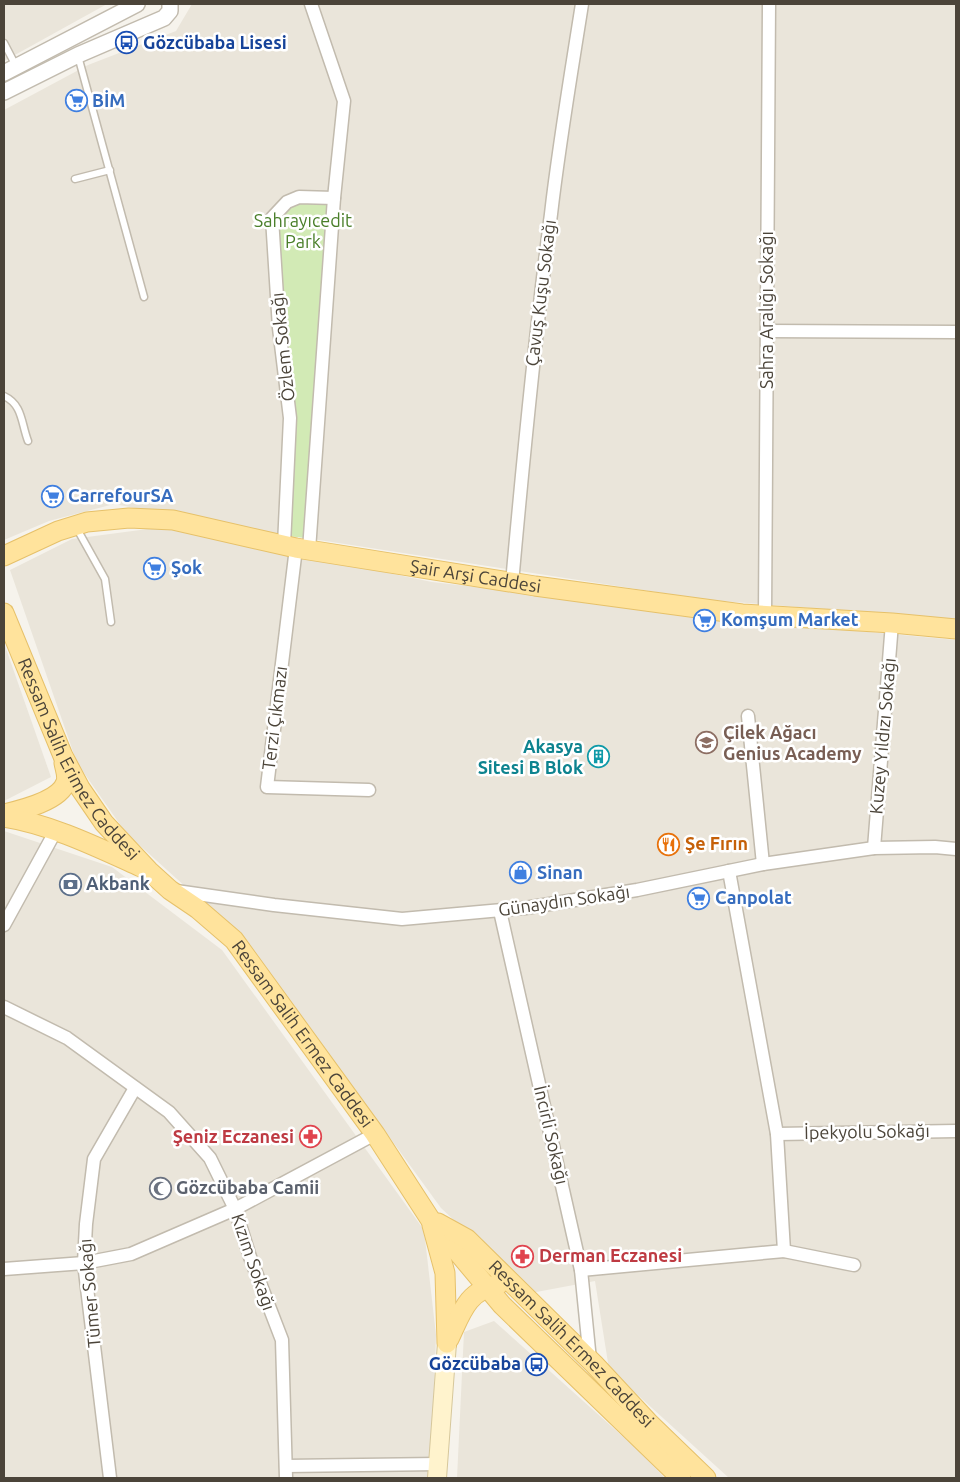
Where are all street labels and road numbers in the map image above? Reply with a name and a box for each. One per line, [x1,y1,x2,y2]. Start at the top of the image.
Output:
street label: Çavuş Kuşu Sokağı [521,218,559,367]
street label: Sahra Aralığı Sokağı [756,231,776,389]
street label: Özlem Sokağı [266,292,298,403]
street label: Şair Arşi Caddesi [409,555,542,596]
street label: Ressam Salih Erimez Caddesi [15,655,144,863]
street label: Kuzey Yıldızı Sokağı [865,657,899,815]
street label: Terzi Çıkmazı [258,665,290,771]
street label: Günaydın Sokağı [497,881,631,919]
street label: Ressam Salih Ermez Caddesi [229,936,378,1131]
street label: İncirli Sokağı [531,1083,573,1186]
street label: İpekyolu Sokağı [804,1120,930,1142]
street label: Kızım Sokağı [228,1211,280,1313]
street label: Tümer Sokağı [74,1238,104,1348]
street label: Ressam Salih Ermez Caddesi [485,1256,658,1431]

